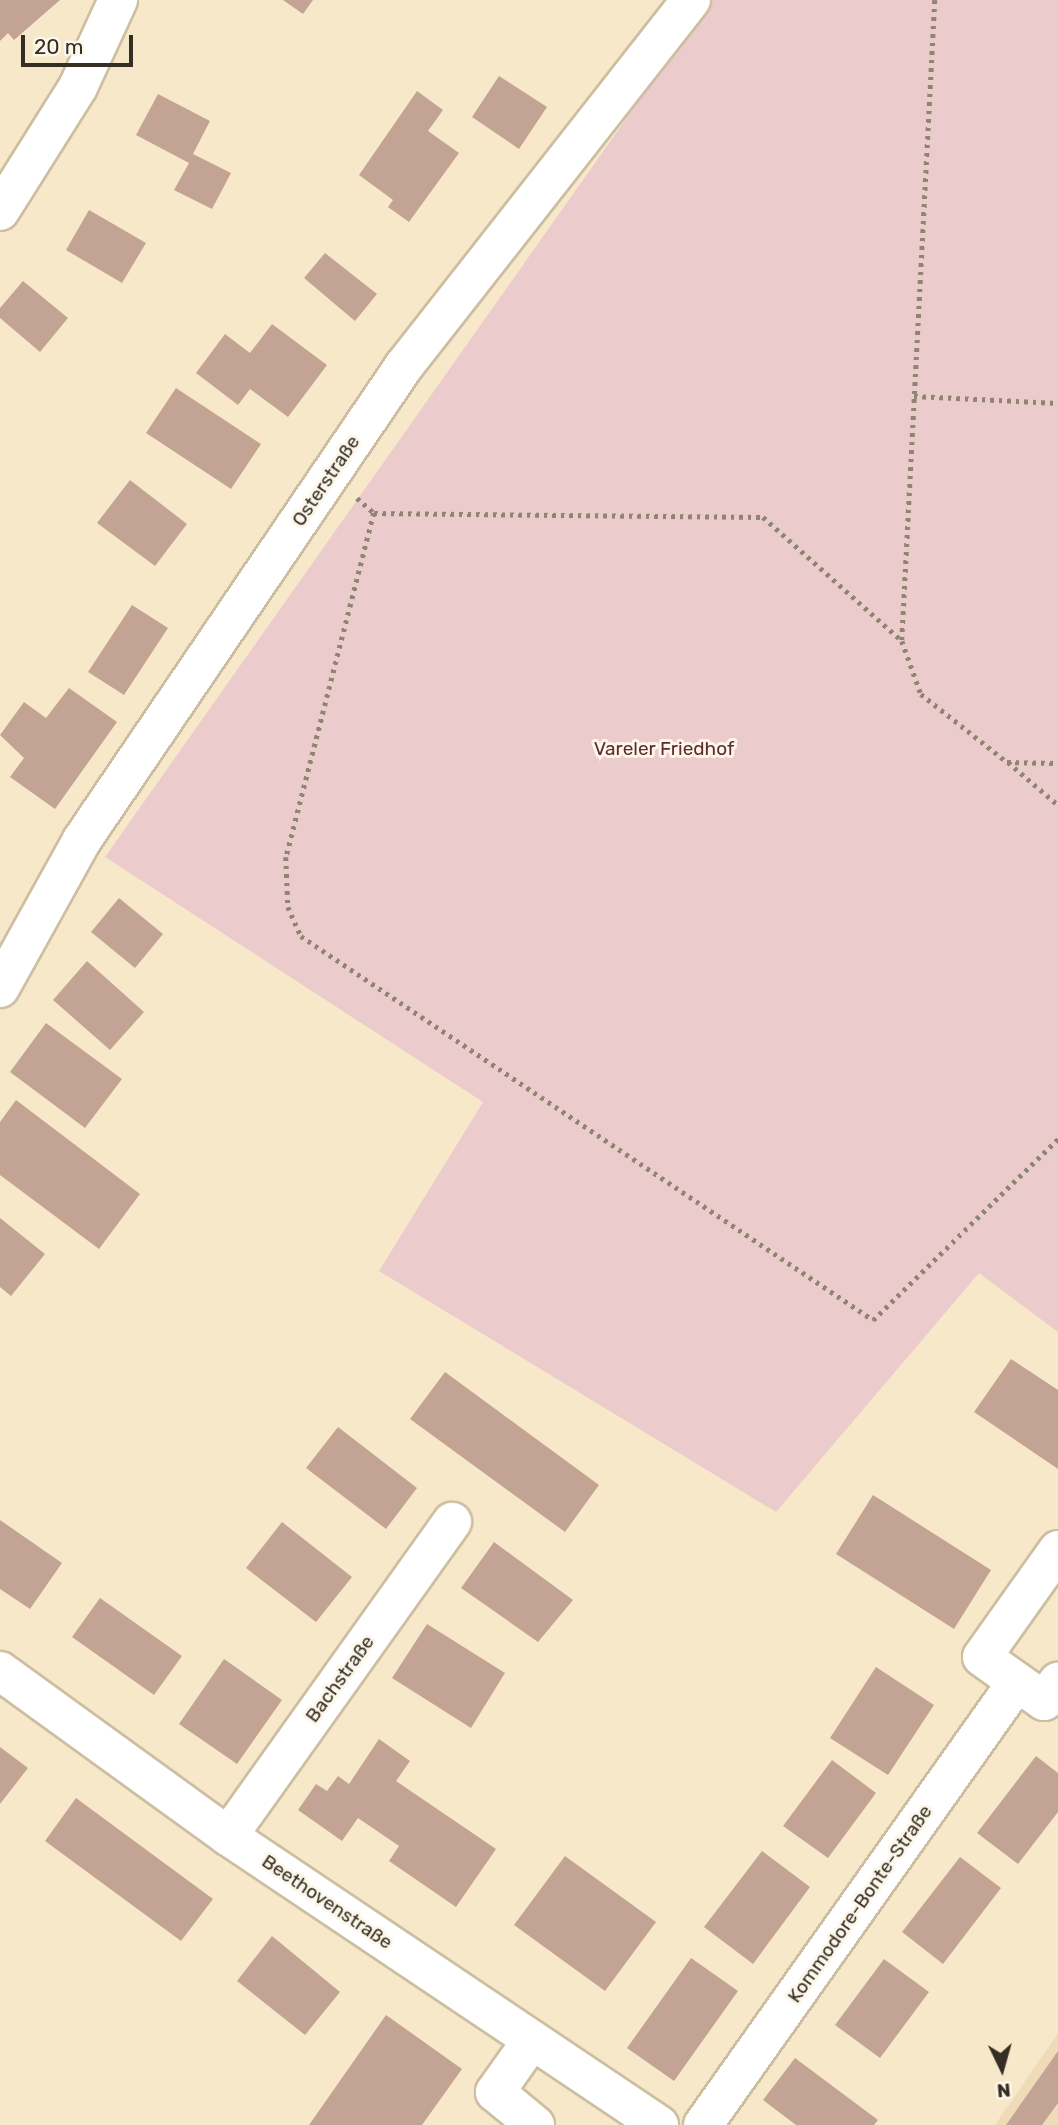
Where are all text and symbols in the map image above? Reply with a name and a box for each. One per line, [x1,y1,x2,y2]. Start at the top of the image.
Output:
scale bar [24,21,136,65]
text: 20 m [34,34,83,59]
street label: Osterstraße [287,431,365,531]
park label: Vareler Friedhof [594,738,734,760]
street label: Bachstraße [301,1631,379,1727]
street label: Kommodore-Bonte-Straße [783,1801,937,2007]
street label: Beethovenstraße [258,1850,396,1954]
north arrow [967,2034,1037,2104]
text: N [996,2078,1012,2102]

